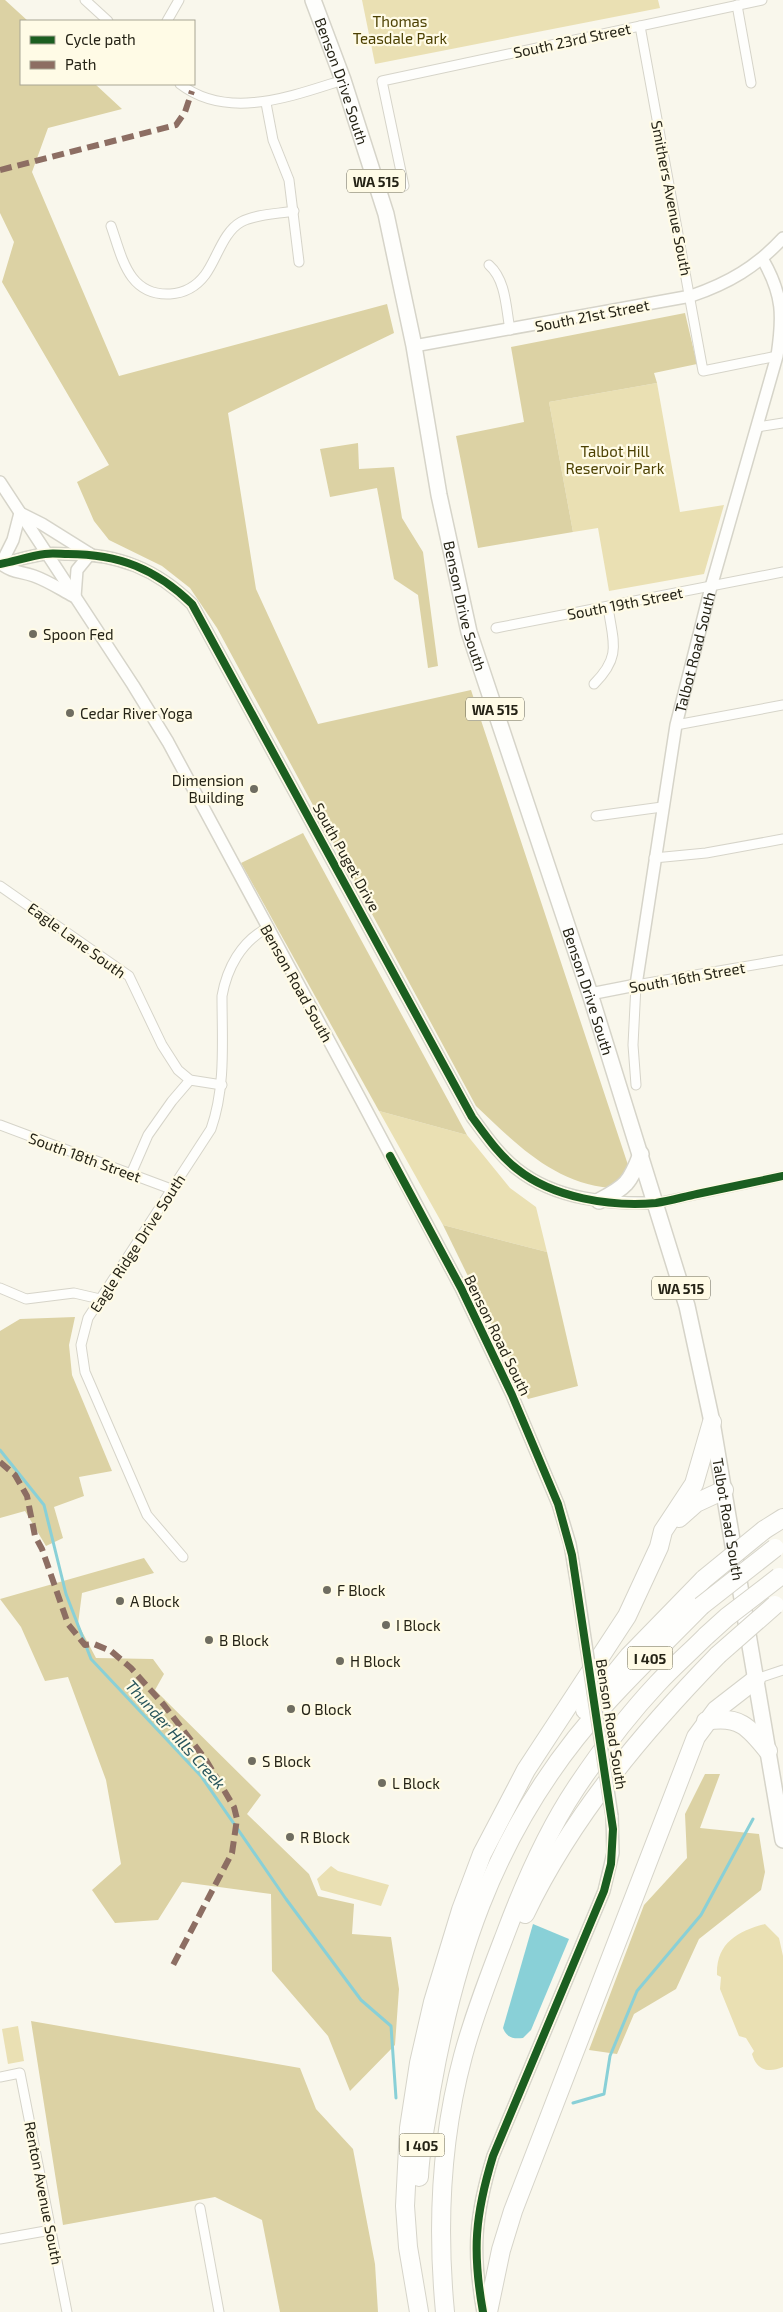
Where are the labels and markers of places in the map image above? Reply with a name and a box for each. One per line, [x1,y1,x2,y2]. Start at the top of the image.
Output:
place label: Spoon Fed [43,625,114,643]
marker: Spoon Fed [27,628,39,640]
place label: Cedar River Yoga [80,704,193,722]
marker: Cedar River Yoga [64,707,76,719]
place label: Dimension Building [172,771,245,806]
marker: Dimension Building [248,783,260,795]
place label: F Block [337,1581,386,1599]
marker: F Block [321,1584,333,1596]
place label: A Block [130,1592,180,1610]
marker: A Block [114,1595,126,1607]
place label: I Block [396,1616,441,1634]
marker: I Block [380,1619,392,1631]
place label: B Block [219,1631,269,1649]
marker: B Block [203,1634,215,1646]
place label: H Block [350,1652,401,1670]
marker: H Block [334,1655,346,1667]
place label: O Block [301,1700,352,1718]
marker: O Block [285,1703,297,1715]
place label: S Block [262,1752,311,1770]
marker: S Block [246,1755,258,1767]
place label: L Block [392,1774,440,1792]
marker: L Block [376,1777,388,1789]
place label: R Block [300,1828,350,1846]
marker: R Block [284,1831,296,1843]

